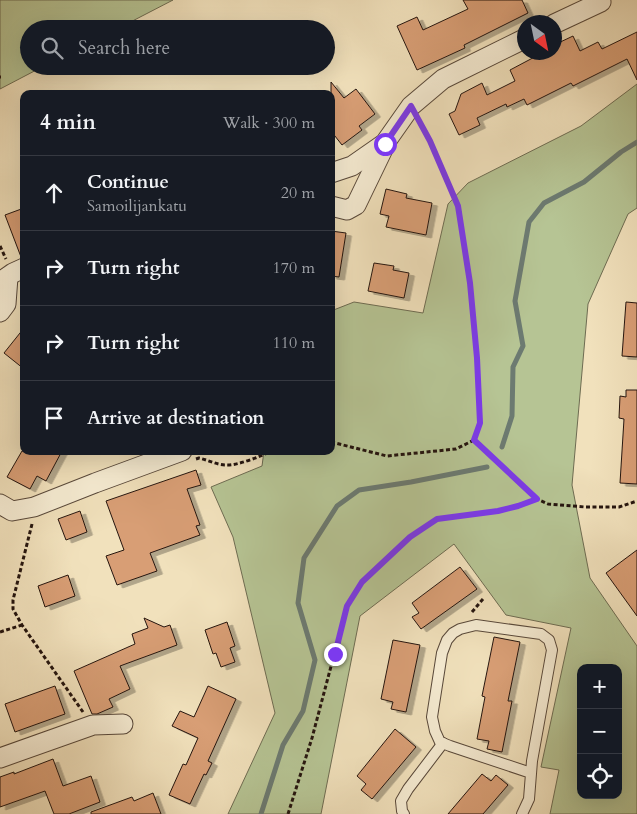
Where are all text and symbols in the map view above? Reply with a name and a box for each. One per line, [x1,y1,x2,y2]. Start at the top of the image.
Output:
north arrow [517,15,562,60]
search box [20,20,335,75]
icon: search [38,34,66,62]
text: Search here [78,35,170,61]
text: 4 min [40,108,96,137]
text: Walk · 300 m [223,112,315,134]
route start [374,133,397,156]
text: Continue [87,169,169,195]
icon: ahead [40,179,68,207]
text: 20 m [281,182,315,204]
text: Samoilijankatu [87,195,187,217]
icon: right [40,254,68,282]
text: Turn right [87,255,179,281]
text: 170 m [273,257,315,279]
icon: right [40,329,68,357]
text: Turn right [87,330,179,356]
text: 110 m [273,332,315,354]
icon: arrive [40,404,68,432]
text: Arrive at destination [87,405,264,431]
route end [324,643,347,666]
map controls [577,664,622,799]
button: + [577,664,622,709]
button: − [577,709,622,754]
button: locate [577,754,622,799]

